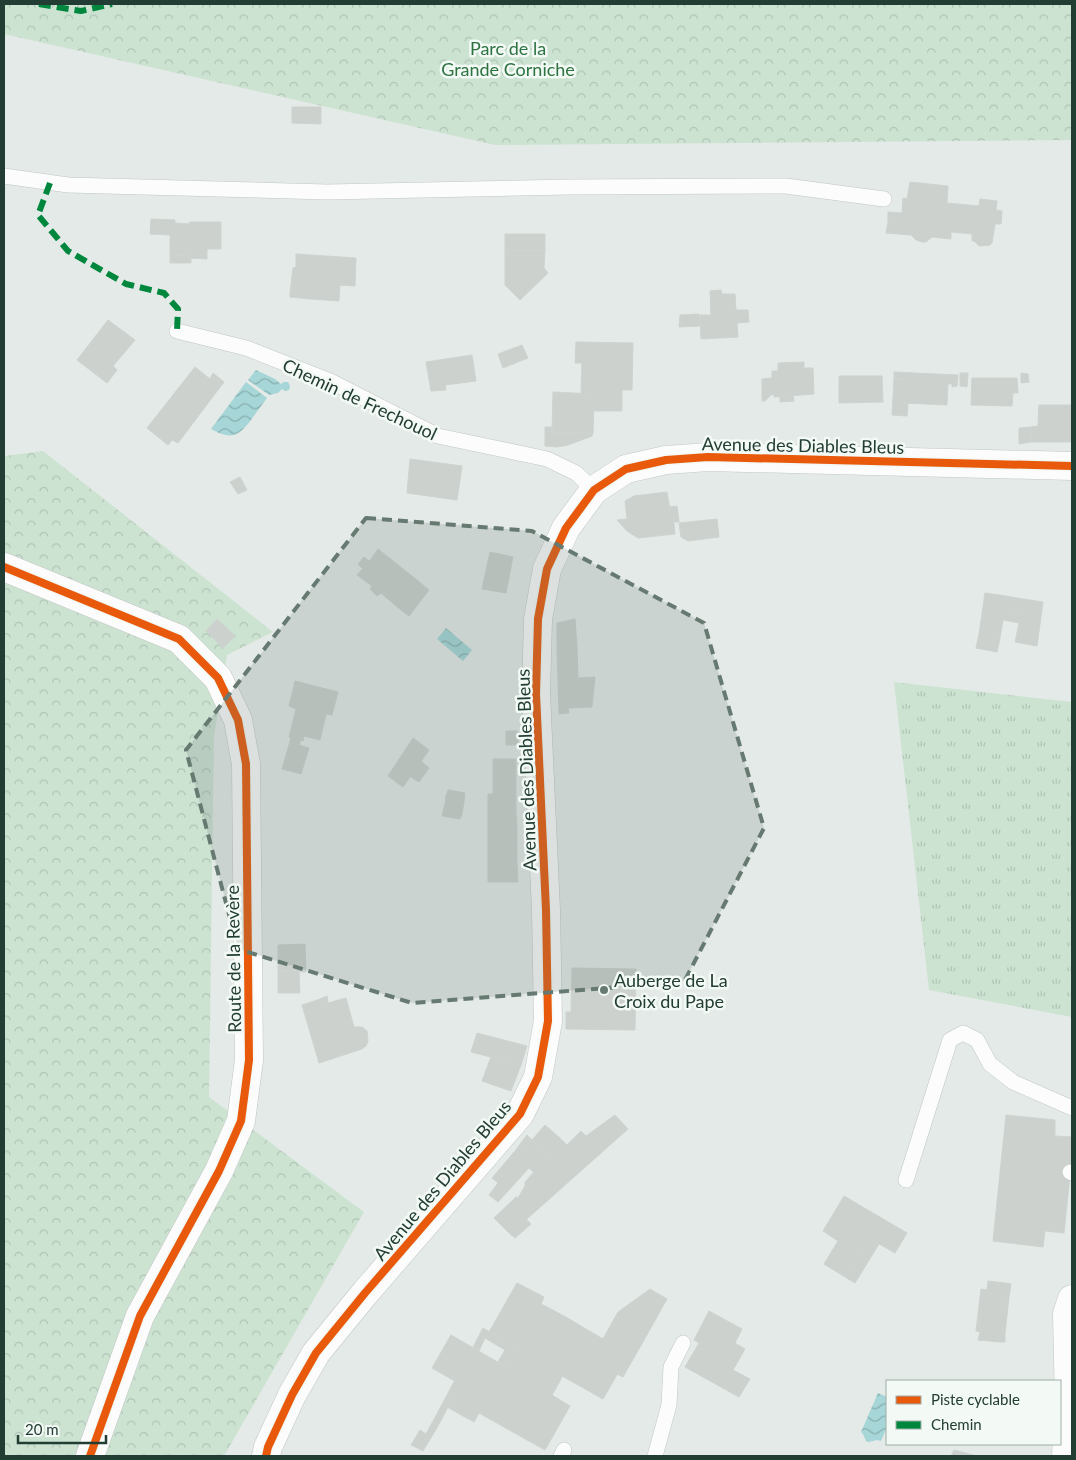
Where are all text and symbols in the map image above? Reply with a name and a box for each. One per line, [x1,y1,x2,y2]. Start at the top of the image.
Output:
park label: Parc de la Grande Corniche [441,37,575,80]
street label: Chemin de Frechouol [279,354,441,444]
street label: Avenue des Diables Bleus [702,432,904,458]
street label: Avenue des Diables Bleus [511,668,541,871]
street label: Route de la Revère [221,885,245,1033]
place label: Auberge de La Croix du Pape [614,969,728,1012]
marker: Auberge de La Croix du Pape [598,984,610,996]
street label: Avenue des Diables Bleus [369,1095,516,1265]
legend [886,1380,1061,1445]
text: Piste cyclable [931,1390,1020,1408]
scale bar [18,1412,105,1444]
text: Chemin [931,1415,982,1433]
text: 20 m [25,1420,59,1438]

